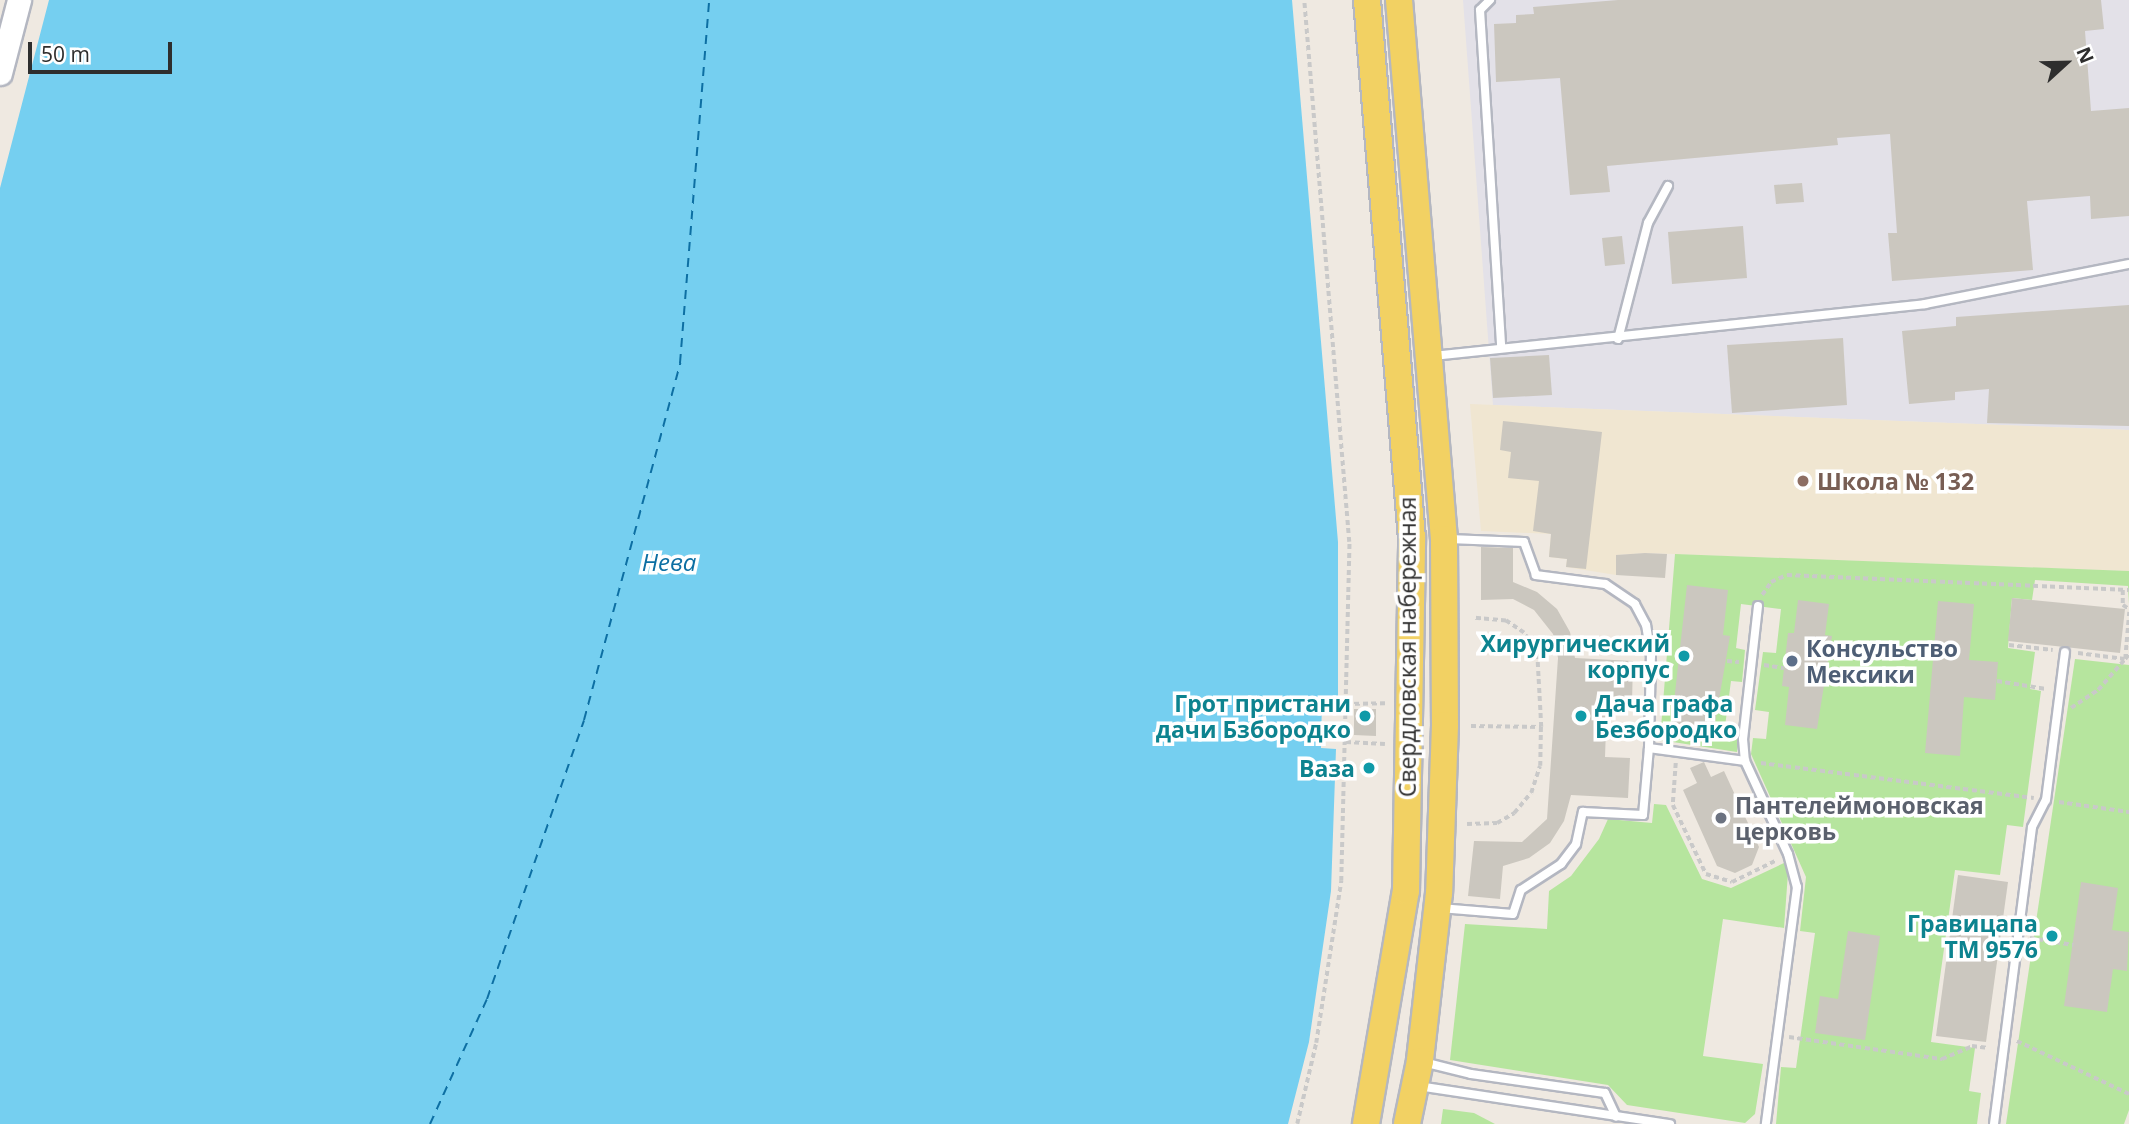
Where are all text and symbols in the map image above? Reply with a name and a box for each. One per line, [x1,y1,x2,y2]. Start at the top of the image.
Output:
scale bar [32,28,175,72]
north arrow [2031,28,2101,98]
text: 50 m [41,40,90,68]
text: N [2071,43,2100,67]
place label: Школа № 132 [1817,467,1974,495]
marker: Школа № 132 [1795,473,1811,489]
street label: Свердловская набережная [1393,497,1421,797]
water label: Нева [642,548,696,576]
place label: Хирургический корпус [1480,629,1670,683]
place label: Консульство Мексики [1806,634,1958,688]
marker: Хирургический корпус [1676,648,1692,664]
marker: Консульство Мексики [1784,653,1800,669]
place label: Грот пристани дачи Бзбородко [1156,689,1351,743]
place label: Дача графа Безбородко [1595,689,1737,743]
marker: Грот пристани дачи Бзбородко [1357,708,1373,724]
marker: Дача графа Безбородко [1573,708,1589,724]
place label: Ваза [1299,754,1355,782]
marker: Ваза [1361,760,1377,776]
place label: Пантелеймоновская церковь [1735,791,1984,845]
marker: Пантелеймоновская церковь [1713,810,1729,826]
place label: Гравицапа ТМ 9576 [1907,909,2038,963]
marker: Гравицапа ТМ 9576 [2044,928,2060,944]

